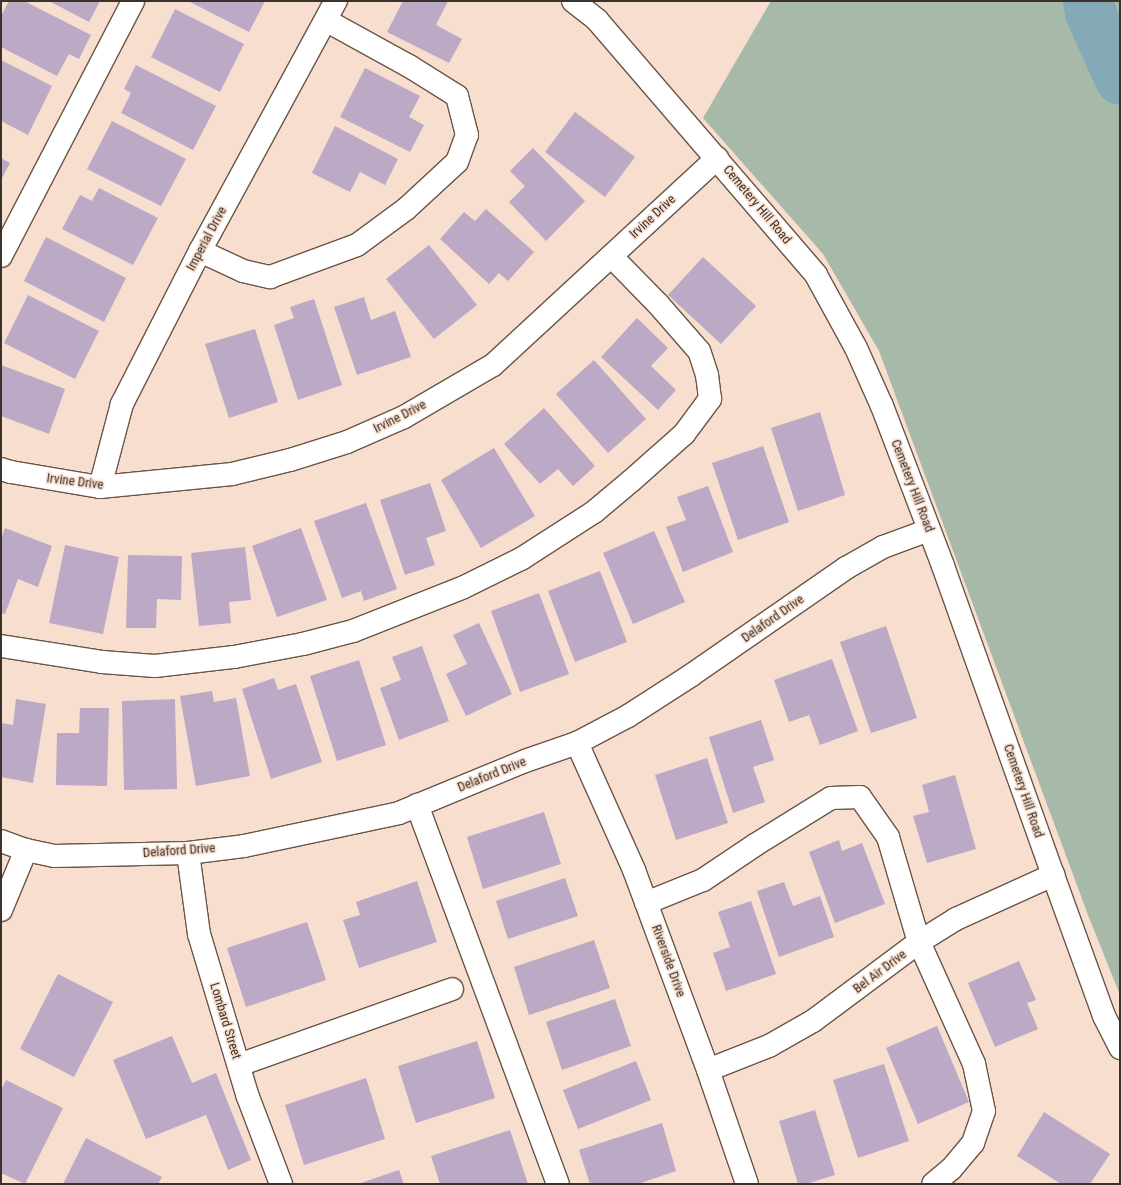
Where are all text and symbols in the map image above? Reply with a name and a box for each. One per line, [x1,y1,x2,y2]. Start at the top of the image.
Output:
street label: Cemetery Hill Road [720,163,794,247]
street label: Irvine Drive [627,192,679,242]
street label: Imperial Drive [184,204,230,274]
street label: Irvine Drive [371,397,429,437]
street label: Cemetery Hill Road [887,438,937,534]
street label: Irvine Drive [46,471,104,493]
street label: Delaford Drive [739,592,807,646]
street label: Cemetery Hill Road [1000,742,1046,840]
street label: Delaford Drive [455,754,529,796]
street label: Delaford Drive [142,841,216,861]
street label: Riverside Drive [648,923,688,999]
street label: Bel Air Drive [850,947,910,997]
street label: Lombard Street [206,981,244,1061]

